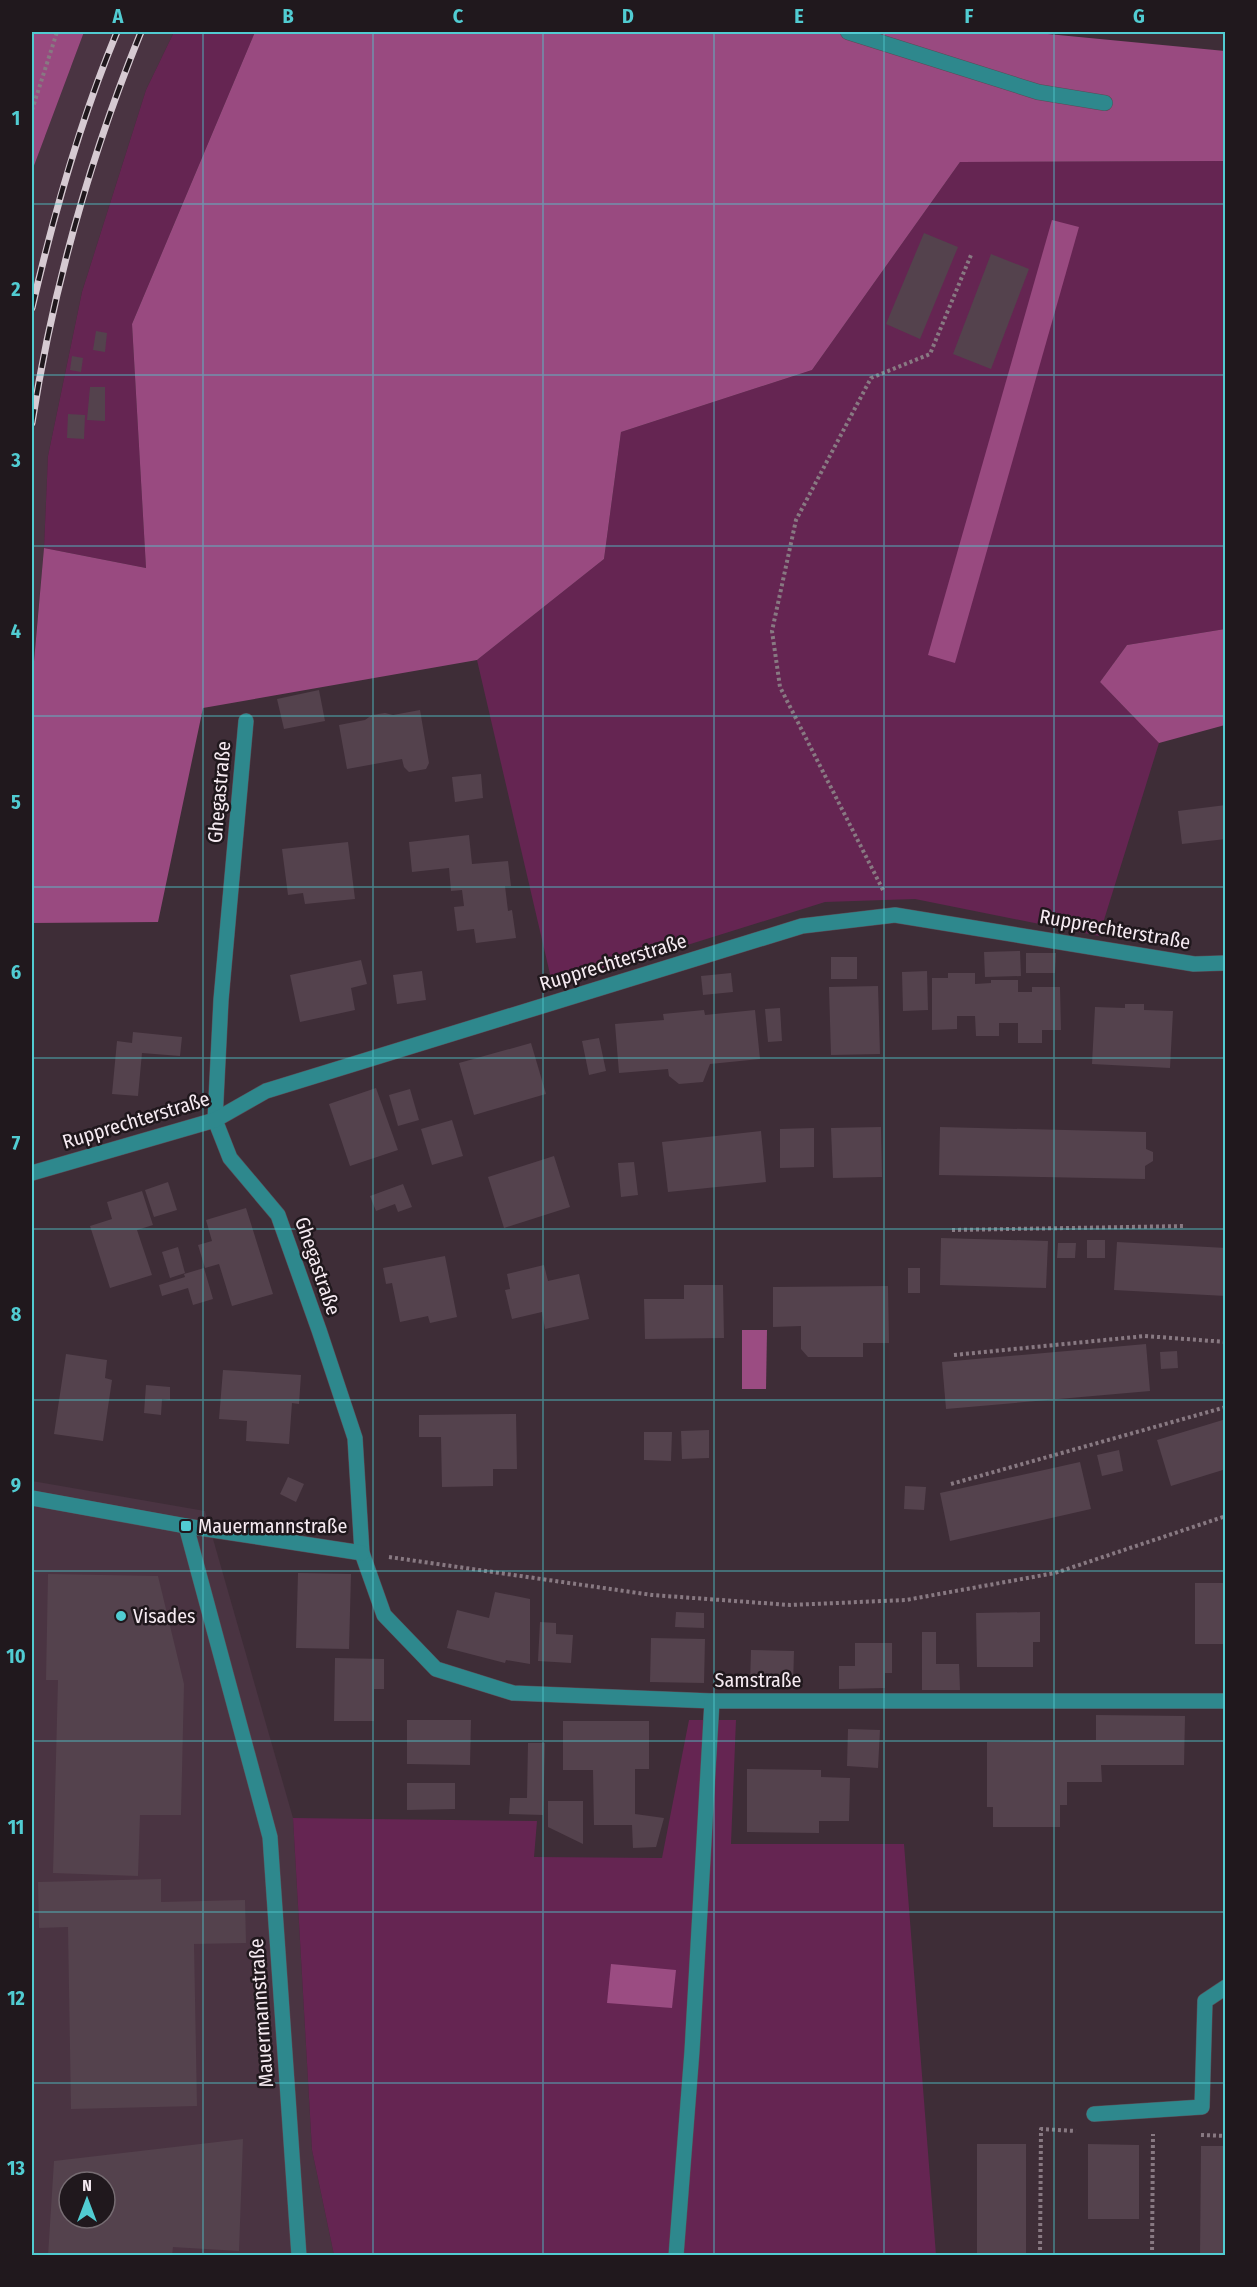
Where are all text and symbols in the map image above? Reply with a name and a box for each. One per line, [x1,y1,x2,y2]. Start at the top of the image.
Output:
text: A [112,4,125,28]
text: B [282,4,294,28]
text: C [453,4,464,28]
text: D [622,4,634,28]
text: E [794,4,804,28]
text: F [965,4,974,28]
text: G [1133,4,1145,28]
text: 1 [12,106,20,130]
text: 2 [10,277,21,301]
text: 3 [10,448,21,472]
text: 4 [11,619,21,643]
street label: Ghegastraße [203,740,235,844]
text: 5 [11,790,21,814]
street label: Rupprechterstraße [1038,904,1192,954]
street label: Rupprechterstraße [536,928,690,996]
text: 6 [11,960,21,984]
street label: Rupprechterstraße [59,1086,213,1154]
text: 7 [12,1131,21,1155]
street label: Ghegastraße [290,1214,346,1318]
text: 8 [11,1302,22,1326]
text: 9 [11,1473,21,1497]
place label: Mauermannstraße [198,1514,347,1538]
marker: Mauermannstraße [179,1519,193,1533]
place label: Visades [133,1604,196,1628]
marker: Visades [114,1609,128,1623]
text: 10 [6,1644,26,1668]
street label: Samstraße [715,1668,801,1692]
text: 11 [8,1815,24,1839]
street label: Mauermannstraße [244,1938,278,2088]
text: 12 [7,1986,25,2010]
text: 13 [7,2156,25,2180]
north arrow [57,2170,117,2230]
text: N [82,2176,92,2195]

